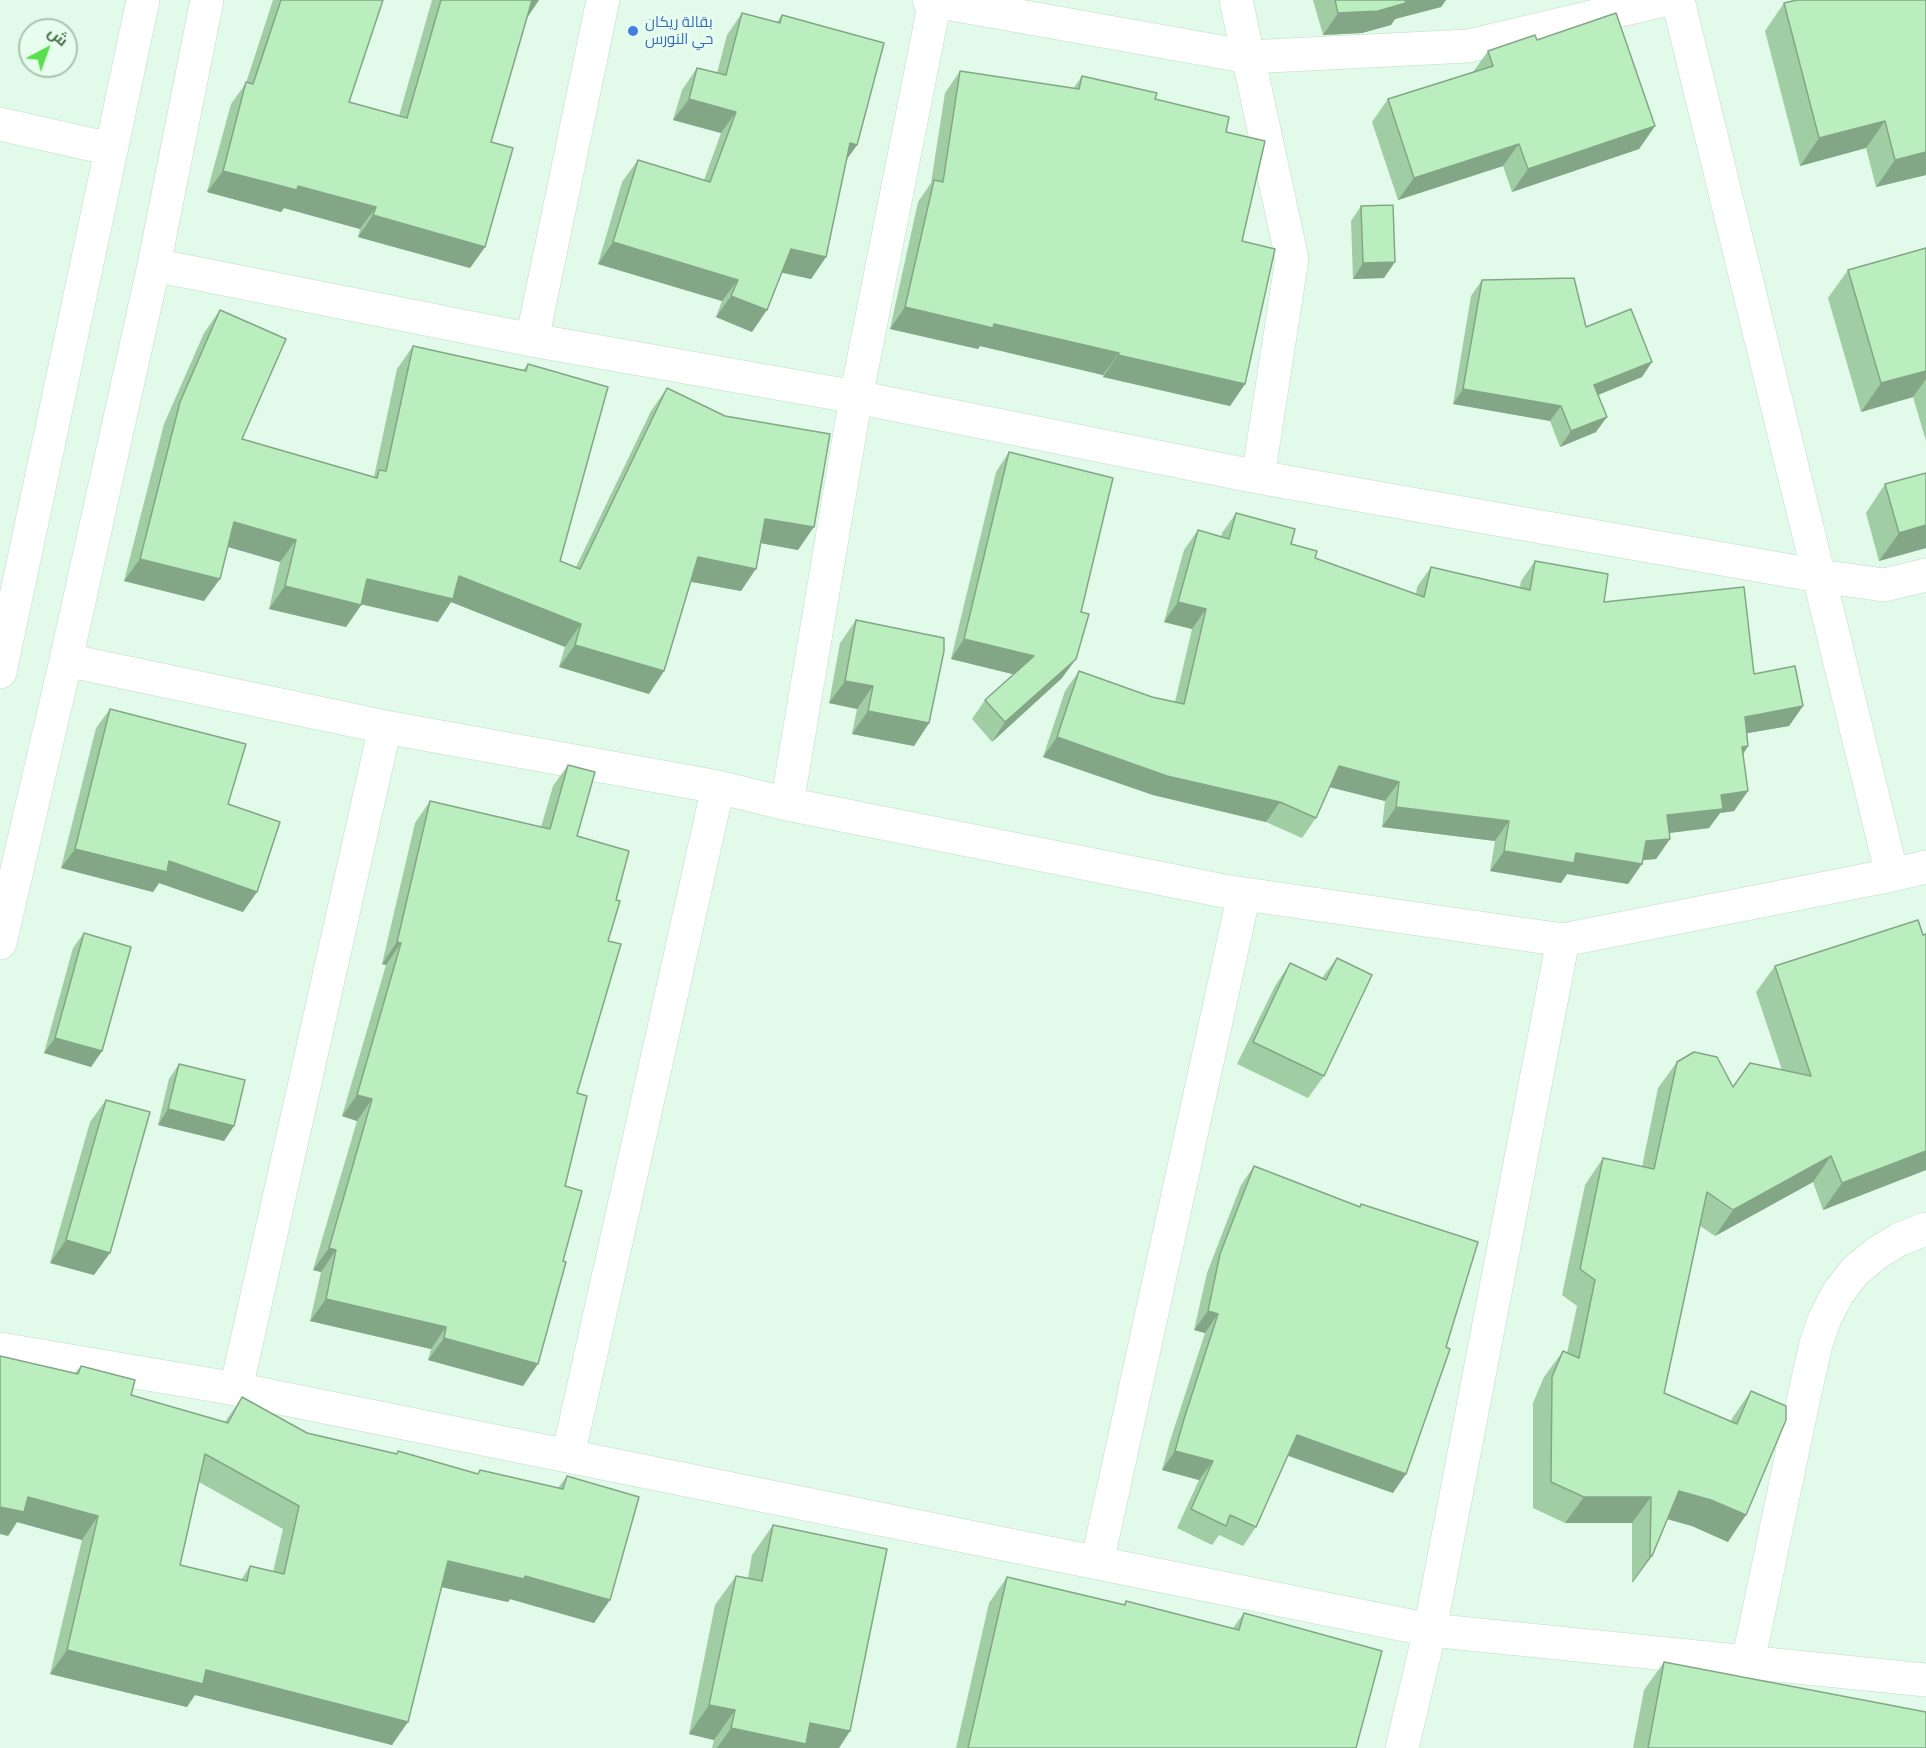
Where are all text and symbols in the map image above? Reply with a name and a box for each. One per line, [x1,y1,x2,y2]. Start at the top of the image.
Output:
place label: بقالة ريكان حي النورس [645,13,713,48]
north arrow [18,18,78,78]
text: ش [45,22,72,49]
marker: بقالة ريكان حي النورس [626,24,640,38]

